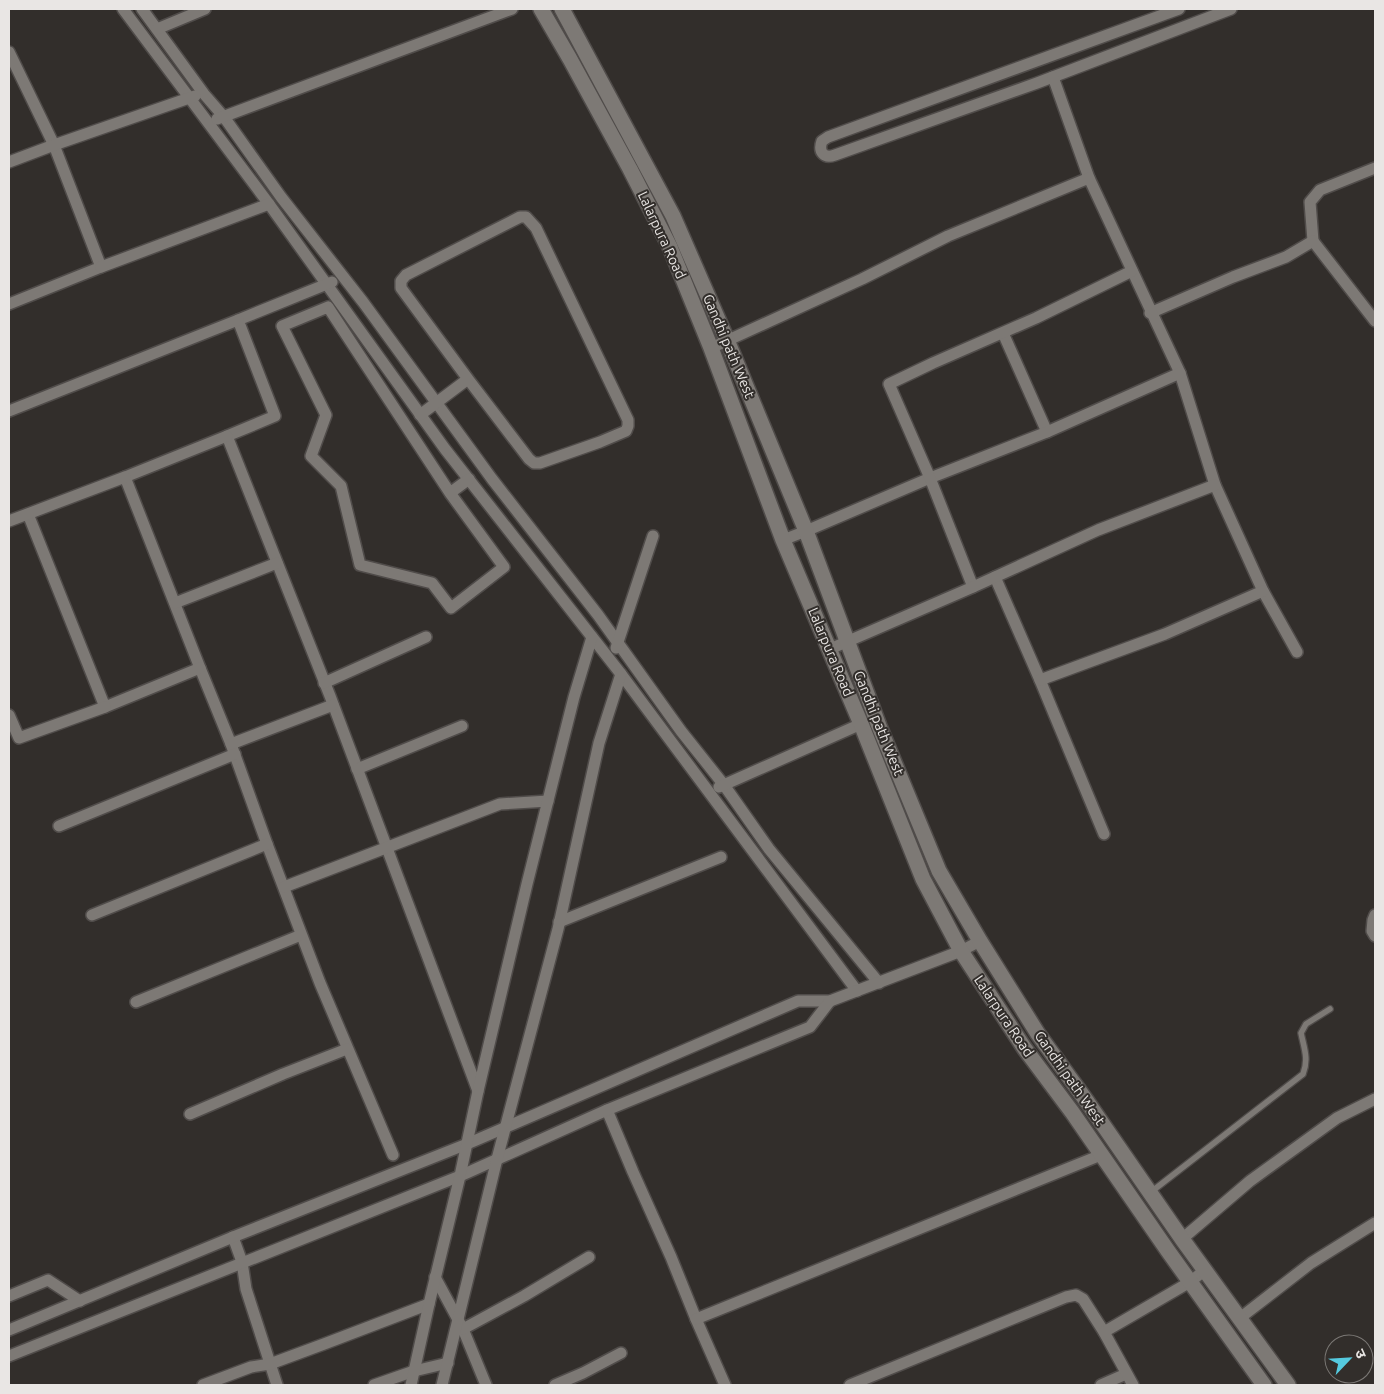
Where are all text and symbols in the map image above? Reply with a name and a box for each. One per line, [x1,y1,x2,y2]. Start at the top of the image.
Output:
street label: Lalarpura Road [635,189,689,281]
street label: Gandhi path West [700,292,758,401]
street label: Lalarpura Road [805,605,857,699]
street label: Gandhi path West [851,668,907,778]
street label: Lalarpura Road [971,972,1037,1060]
street label: Gandhi path West [1031,1028,1109,1129]
north arrow [1324,1334,1374,1384]
text: उ [1352,1346,1370,1361]

